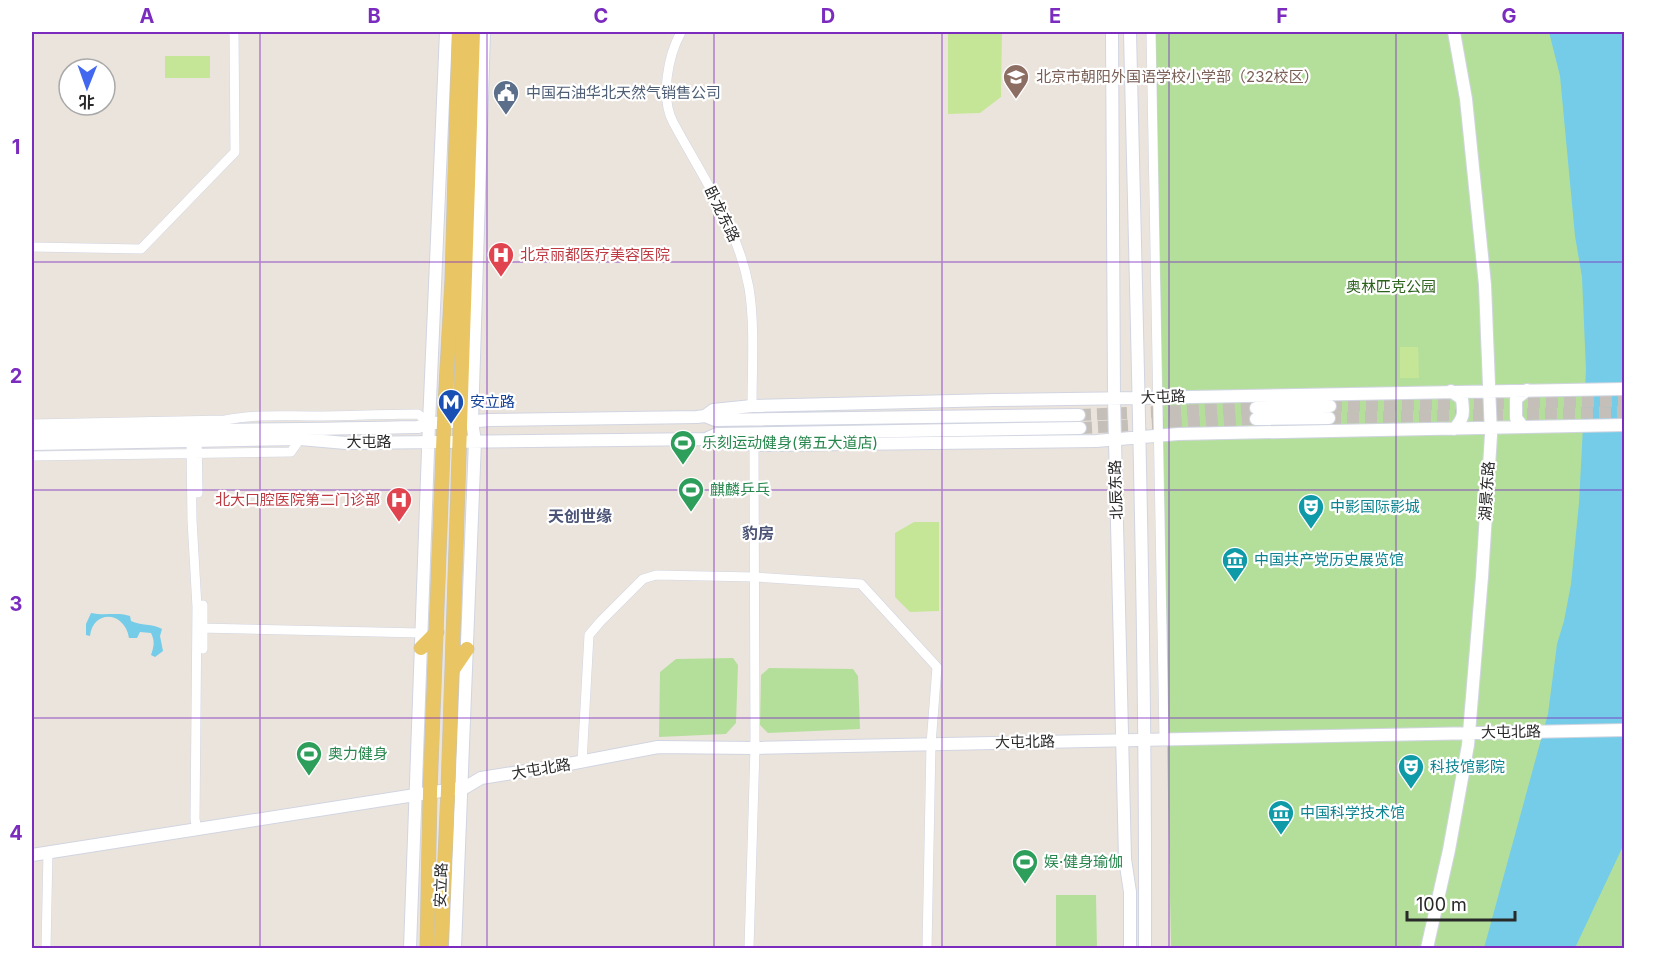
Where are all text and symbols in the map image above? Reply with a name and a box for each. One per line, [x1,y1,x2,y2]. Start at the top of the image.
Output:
text: A [140,4,155,28]
text: B [367,4,381,28]
text: C [594,4,608,28]
text: D [821,4,835,28]
text: E [1049,4,1061,28]
text: F [1276,4,1288,28]
text: G [1501,4,1517,28]
north arrow [57,57,117,117]
school or university icon: 北京市朝阳外国语学校小学部（232校区） [1001,62,1031,100]
place label: 北京市朝阳外国语学校小学部（232校区） [1036,67,1319,86]
public building icon: 中国石油华北天然气销售公司 [491,78,521,116]
place label: 中国石油华北天然气销售公司 [526,83,721,102]
text: 北 [79,92,95,112]
text: 1 [12,135,20,159]
street label: 卧龙东路 [701,183,744,245]
hospital icon: 北京丽都医疗美容医院 [486,240,516,278]
place label: 北京丽都医疗美容医院 [520,245,670,264]
park label: 奥林匹克公园 [1346,277,1436,296]
text: 2 [10,364,22,388]
street label: 大屯路 [1140,386,1186,407]
metro station icon: 安立路 [436,387,466,425]
place label: 安立路 [470,392,515,411]
sports icon: 乐刻运动健身(第五大道店) [668,428,698,466]
street label: 大屯路 [346,432,392,451]
place label: 乐刻运动健身(第五大道店) [702,433,878,452]
street label: 北辰东路 [1105,460,1126,520]
street label: 湖景东路 [1475,460,1498,522]
sports icon: 麒麟乒乓 [676,475,706,513]
place label: 麒麟乒乓 [710,480,770,499]
hospital icon: 北大口腔医院第二门诊部 [384,485,414,523]
place label: 北大口腔医院第二门诊部 [215,490,380,509]
theatre icon: 中影国际影城 [1296,492,1326,530]
place label: 中影国际影城 [1330,497,1420,516]
district label: 天创世缘 [548,506,612,526]
district label: 豹房 [742,523,774,543]
museum icon: 中国共产党历史展览馆 [1220,545,1250,583]
place label: 中国共产党历史展览馆 [1254,550,1404,569]
text: 3 [10,592,22,616]
street label: 大屯北路 [1481,721,1541,742]
street label: 大屯北路 [995,731,1055,752]
sports icon: 奥力健身 [294,739,324,777]
place label: 奥力健身 [328,744,388,763]
theatre icon: 科技馆影院 [1396,752,1426,790]
street label: 大屯北路 [510,754,572,783]
place label: 科技馆影院 [1430,757,1505,776]
museum icon: 中国科学技术馆 [1266,798,1296,836]
place label: 中国科学技术馆 [1300,803,1405,822]
text: 4 [9,821,23,845]
sports icon: 娱·健身瑜伽 [1010,847,1040,885]
place label: 娱·健身瑜伽 [1044,852,1123,871]
street label: 安立路 [430,862,451,908]
scale bar [1407,884,1515,922]
text: 100 m [1416,894,1467,915]

